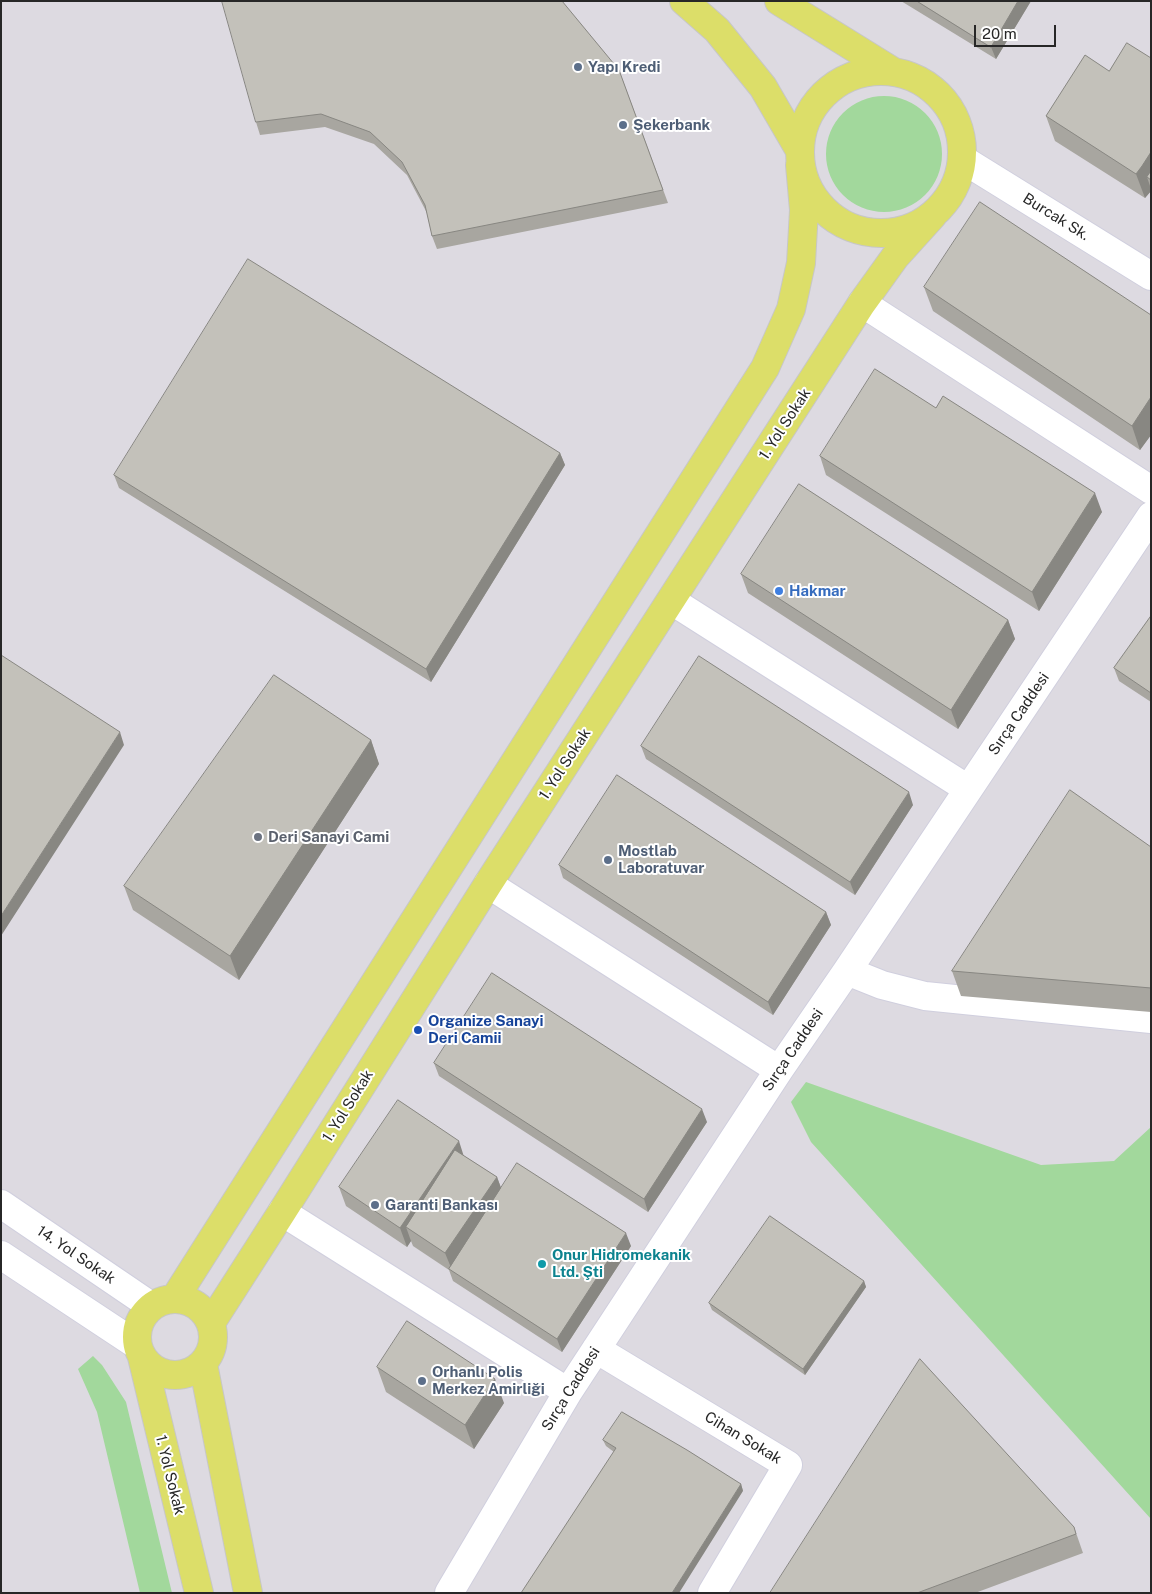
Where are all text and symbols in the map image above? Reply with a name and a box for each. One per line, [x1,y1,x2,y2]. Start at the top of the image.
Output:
scale bar [977,15,1060,47]
text: 20 m [982,25,1017,42]
place label: Yapı Kredi [588,58,661,76]
marker: Yapı Kredi [572,61,584,73]
place label: Şekerbank [633,116,710,134]
marker: Şekerbank [617,119,629,131]
street label: Burcak Sk. [1019,190,1093,244]
street label: 1. Yol Sokak [755,385,815,463]
place label: Hakmar [789,582,846,600]
marker: Hakmar [773,585,785,597]
street label: Sırça Caddesi [985,669,1053,759]
street label: 1. Yol Sokak [535,725,595,803]
place label: Deri Sanayi Cami [268,828,389,846]
marker: Deri Sanayi Cami [252,831,264,843]
place label: Mostlab Laboratuvar [618,842,704,877]
marker: Mostlab Laboratuvar [602,854,614,866]
street label: Sırça Caddesi [759,1005,827,1095]
place label: Organize Sanayi Deri Camii [428,1012,544,1047]
marker: Organize Sanayi Deri Camii [412,1024,424,1036]
street label: 1. Yol Sokak [319,1067,377,1145]
place label: Garanti Bankası [385,1196,498,1214]
marker: Garanti Bankası [369,1199,381,1211]
street label: 14. Yol Sokak [33,1222,119,1288]
place label: Onur Hidromekanik Ltd. Şti [552,1246,691,1281]
marker: Onur Hidromekanik Ltd. Şti [536,1258,548,1270]
street label: Sırça Caddesi [538,1344,604,1434]
place label: Orhanlı Polis Merkez Amirliği [432,1363,545,1398]
marker: Orhanlı Polis Merkez Amirliği [416,1375,428,1387]
street label: Cihan Sokak [701,1408,785,1468]
street label: 1. Yol Sokak [151,1433,189,1517]

